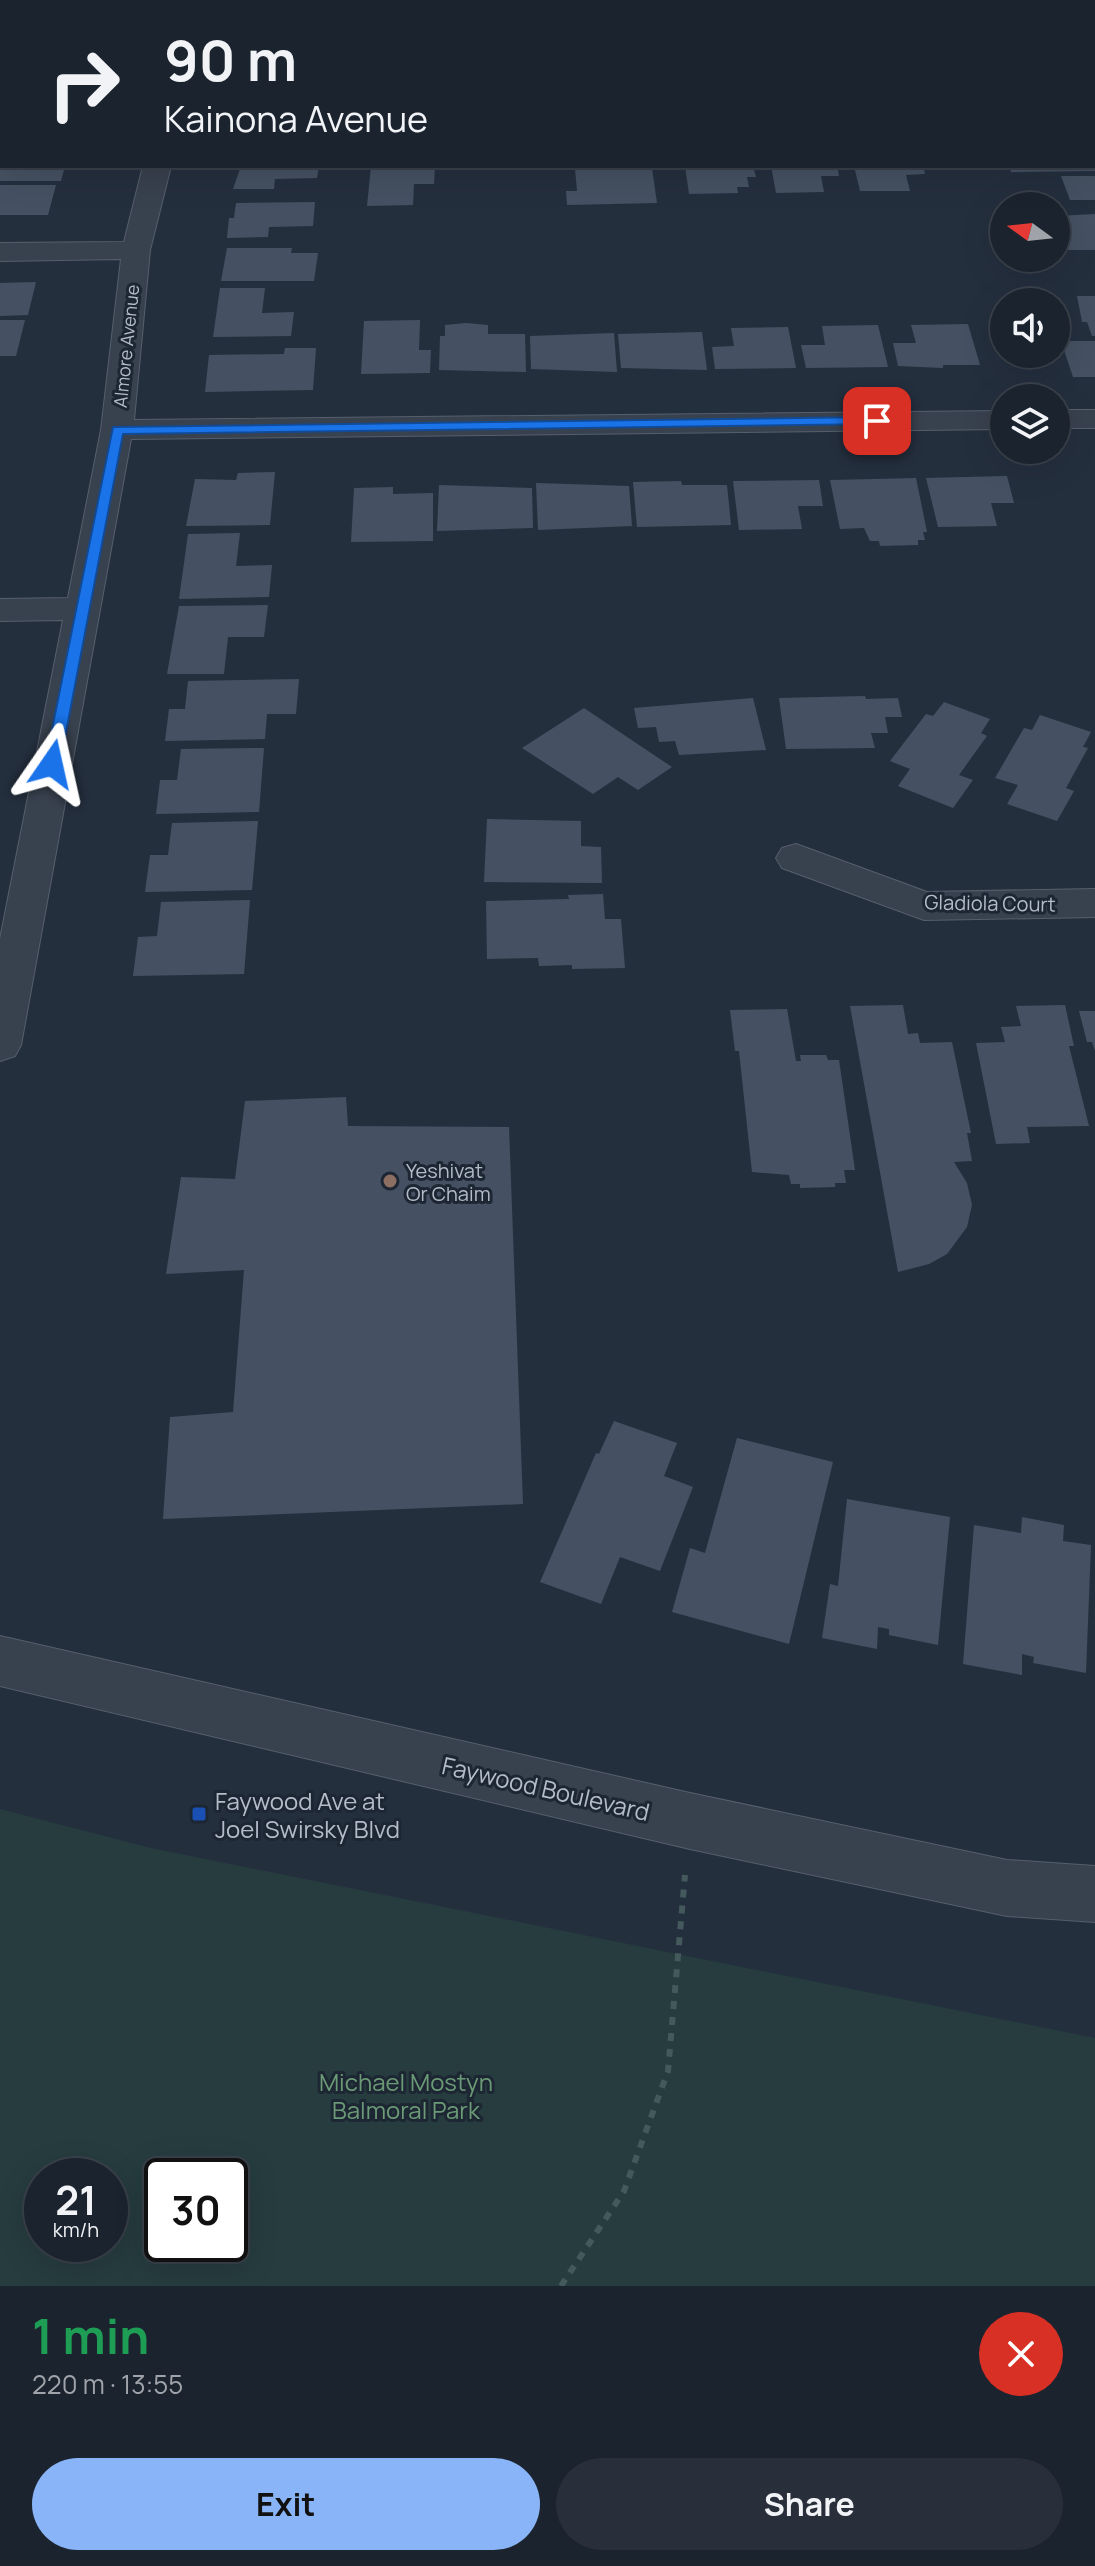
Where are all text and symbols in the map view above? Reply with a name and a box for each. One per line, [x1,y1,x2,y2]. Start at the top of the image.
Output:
text: 90 m [164,21,297,98]
icon: right [32,32,136,136]
text: Kainona Avenue [164,94,428,143]
north arrow [990,192,1070,272]
map controls [990,192,1070,464]
street label: Almore Avenue [108,283,144,409]
button: sound [990,288,1070,368]
button: layers [990,384,1070,464]
pin [843,387,911,455]
icon: arrive [855,399,899,443]
position arrow [10,722,94,806]
street label: Gladiola Court [924,888,1056,918]
place label: Yeshivat Or Chaim [406,1157,491,1207]
marker: Yeshivat Or Chaim [381,1172,399,1190]
street label: Faywood Boulevard [439,1748,653,1828]
place label: Faywood Ave at Joel Swirsky Blvd [215,1784,400,1845]
marker: Faywood Ave at Joel Swirsky Blvd [190,1805,208,1823]
park label: Michael Mostyn Balmoral Park [319,2065,493,2126]
speed limit sign: 30 [144,2158,248,2262]
text: 21 [55,2172,97,2227]
text: km/h [53,2216,99,2243]
text: 1 min [32,2303,149,2368]
button: close [979,2312,1063,2396]
text: 220 m · 13:55 [32,2366,183,2402]
button: Exit [32,2458,540,2550]
button: Share [556,2458,1063,2550]

